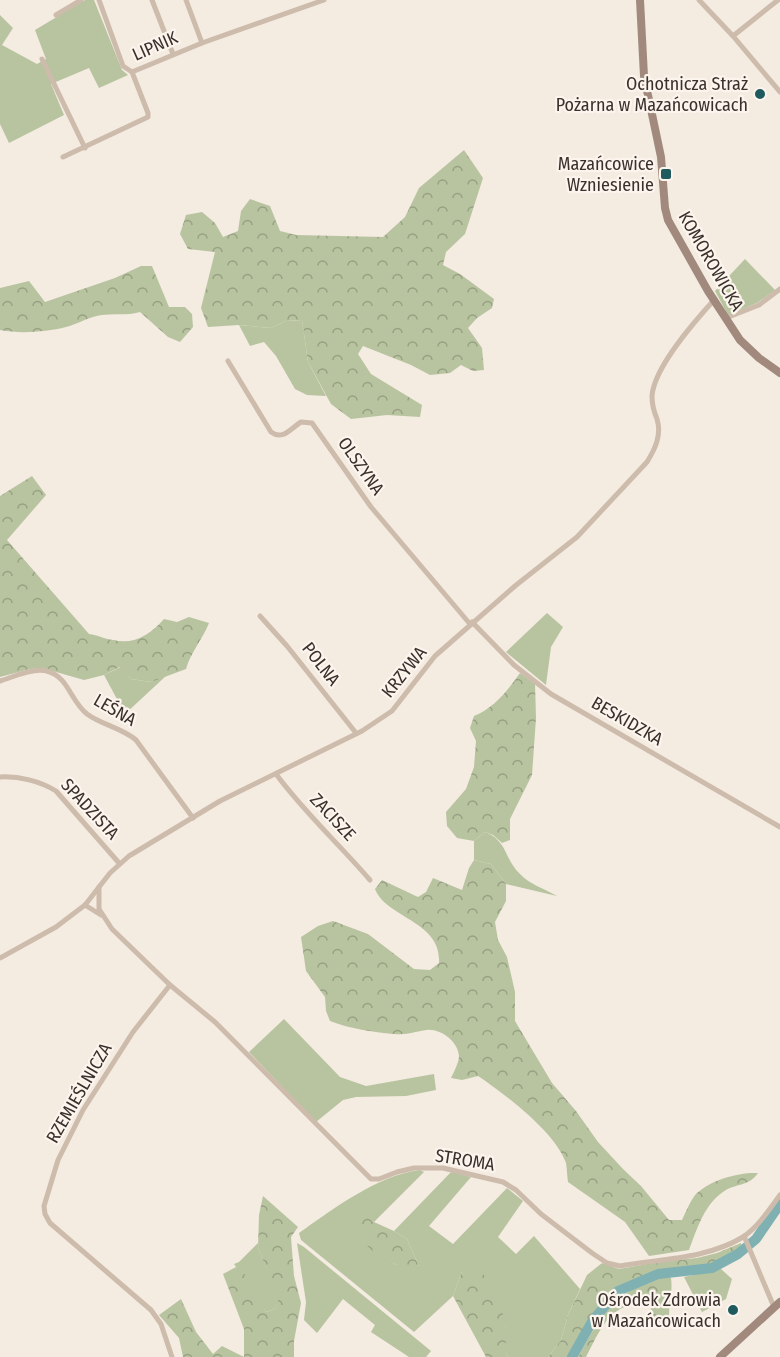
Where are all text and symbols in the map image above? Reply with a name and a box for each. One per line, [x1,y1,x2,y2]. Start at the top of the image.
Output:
street label: LIPNIK [129,26,181,66]
place label: Ochotnicza Straż Pożarna w Mazańcowicach [556,73,748,116]
marker: Ochotnicza Straż Pożarna w Mazańcowicach [753,87,767,101]
place label: Mazańcowice Wzniesienie [558,153,654,196]
marker: Mazańcowice Wzniesienie [659,167,673,181]
street label: KOMOROWICKA [674,207,749,315]
street label: OLSZYNA [333,433,389,500]
street label: POLNA [297,638,345,691]
street label: KRZYWA [377,642,432,702]
street label: LEŚNA [90,689,141,731]
street label: BESKIDZKA [587,692,667,750]
street label: SPADZISTA [56,774,124,844]
street label: ZACISZE [305,789,361,845]
street label: RZEMIEŚLNICZA [41,1039,117,1147]
street label: STROMA [434,1144,497,1176]
place label: Ośrodek Zdrowia w Mazańcowicach [591,1289,721,1332]
marker: Ośrodek Zdrowia w Mazańcowicach [726,1303,740,1317]

